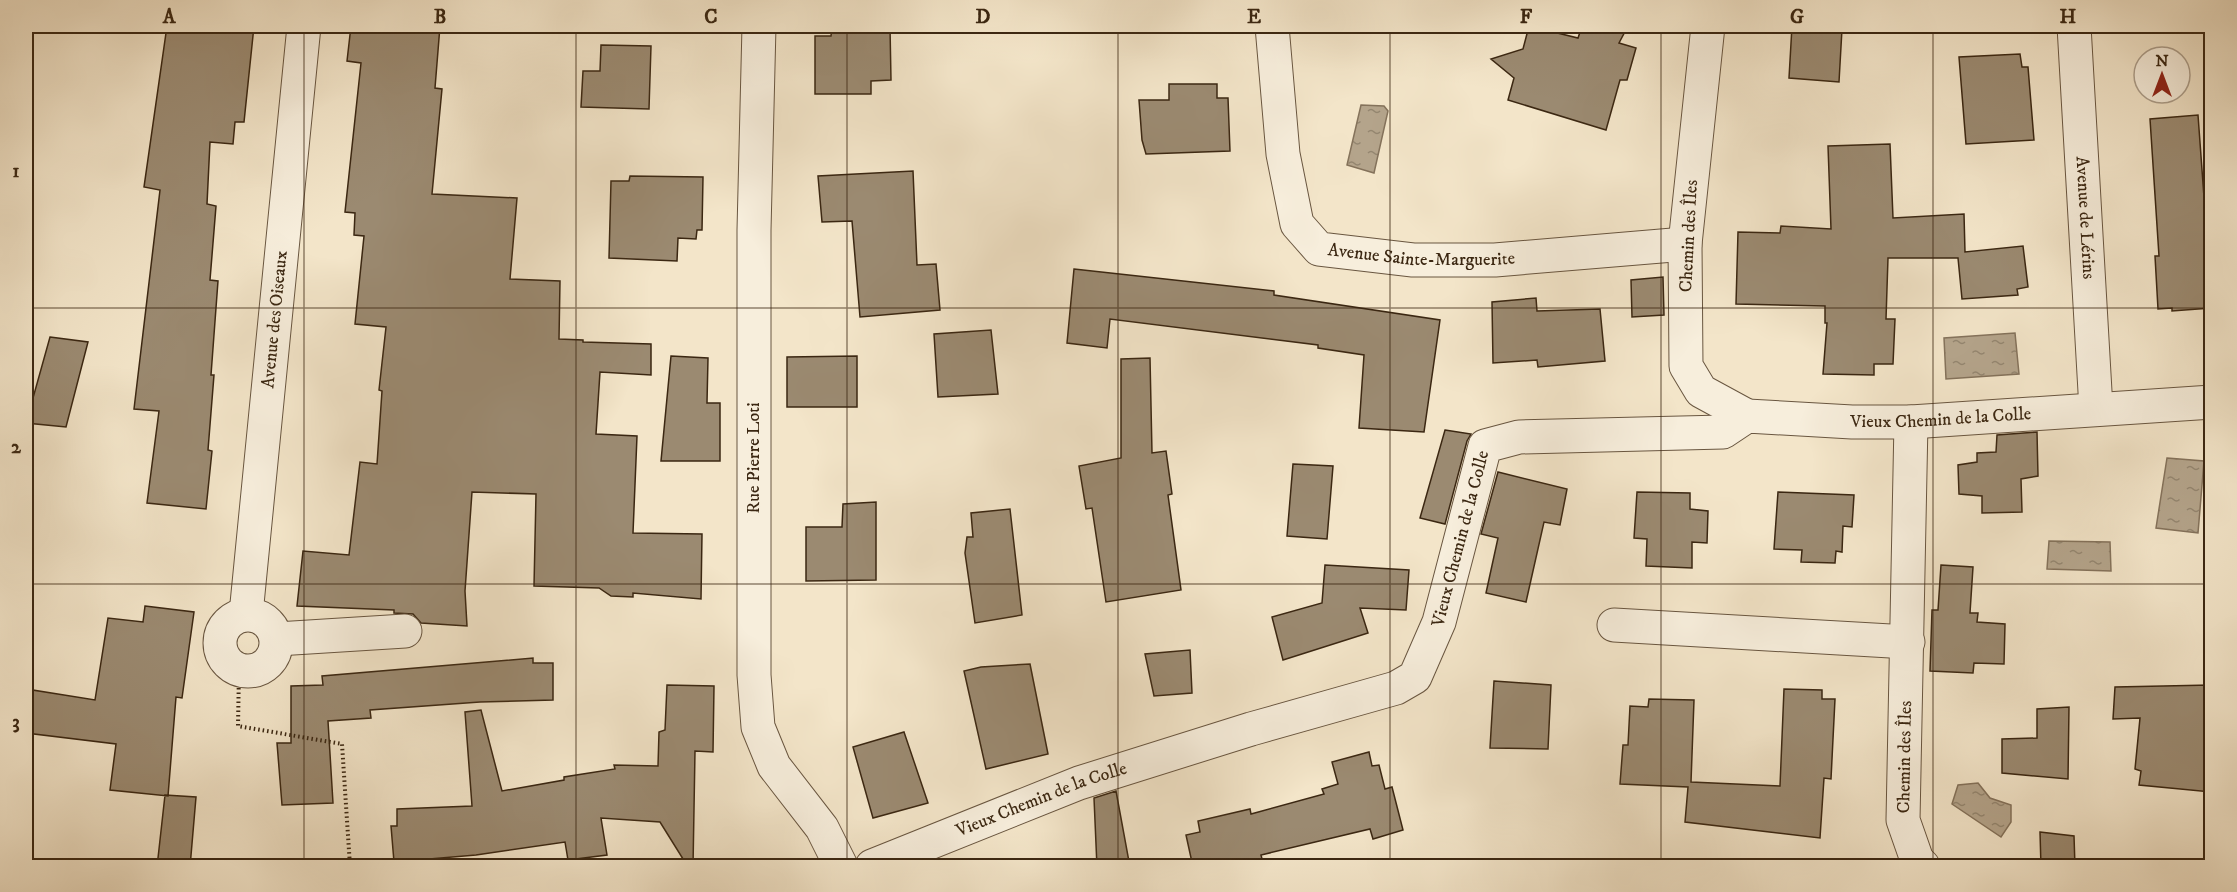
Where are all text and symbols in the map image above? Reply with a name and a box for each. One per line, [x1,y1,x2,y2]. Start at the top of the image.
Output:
text: A [162,5,177,30]
text: B [434,5,446,30]
text: C [704,5,718,30]
text: D [976,5,991,30]
text: E [1247,5,1261,30]
text: F [1520,5,1533,30]
text: G [1790,5,1804,30]
text: H [2060,5,2077,30]
north arrow [2132,45,2192,105]
text: N [2155,51,2169,71]
street label: Avenue de Lérins [2070,155,2100,280]
text: 1 [12,159,20,184]
street label: Chemin des Îles [1675,179,1703,293]
street label: Avenue Sainte-Marguerite [1327,239,1516,271]
street label: Avenue des Oiseaux [257,249,293,389]
street label: Rue Pierre Loti [743,402,765,514]
street label: Vieux Chemin de la Colle [1849,403,2032,433]
text: 2 [11,435,22,460]
street label: Vieux Chemin de la Colle [1427,448,1494,630]
street label: Chemin des Îles [1893,700,1917,814]
text: 3 [12,710,20,735]
street label: Vieux Chemin de la Colle [952,758,1130,843]

